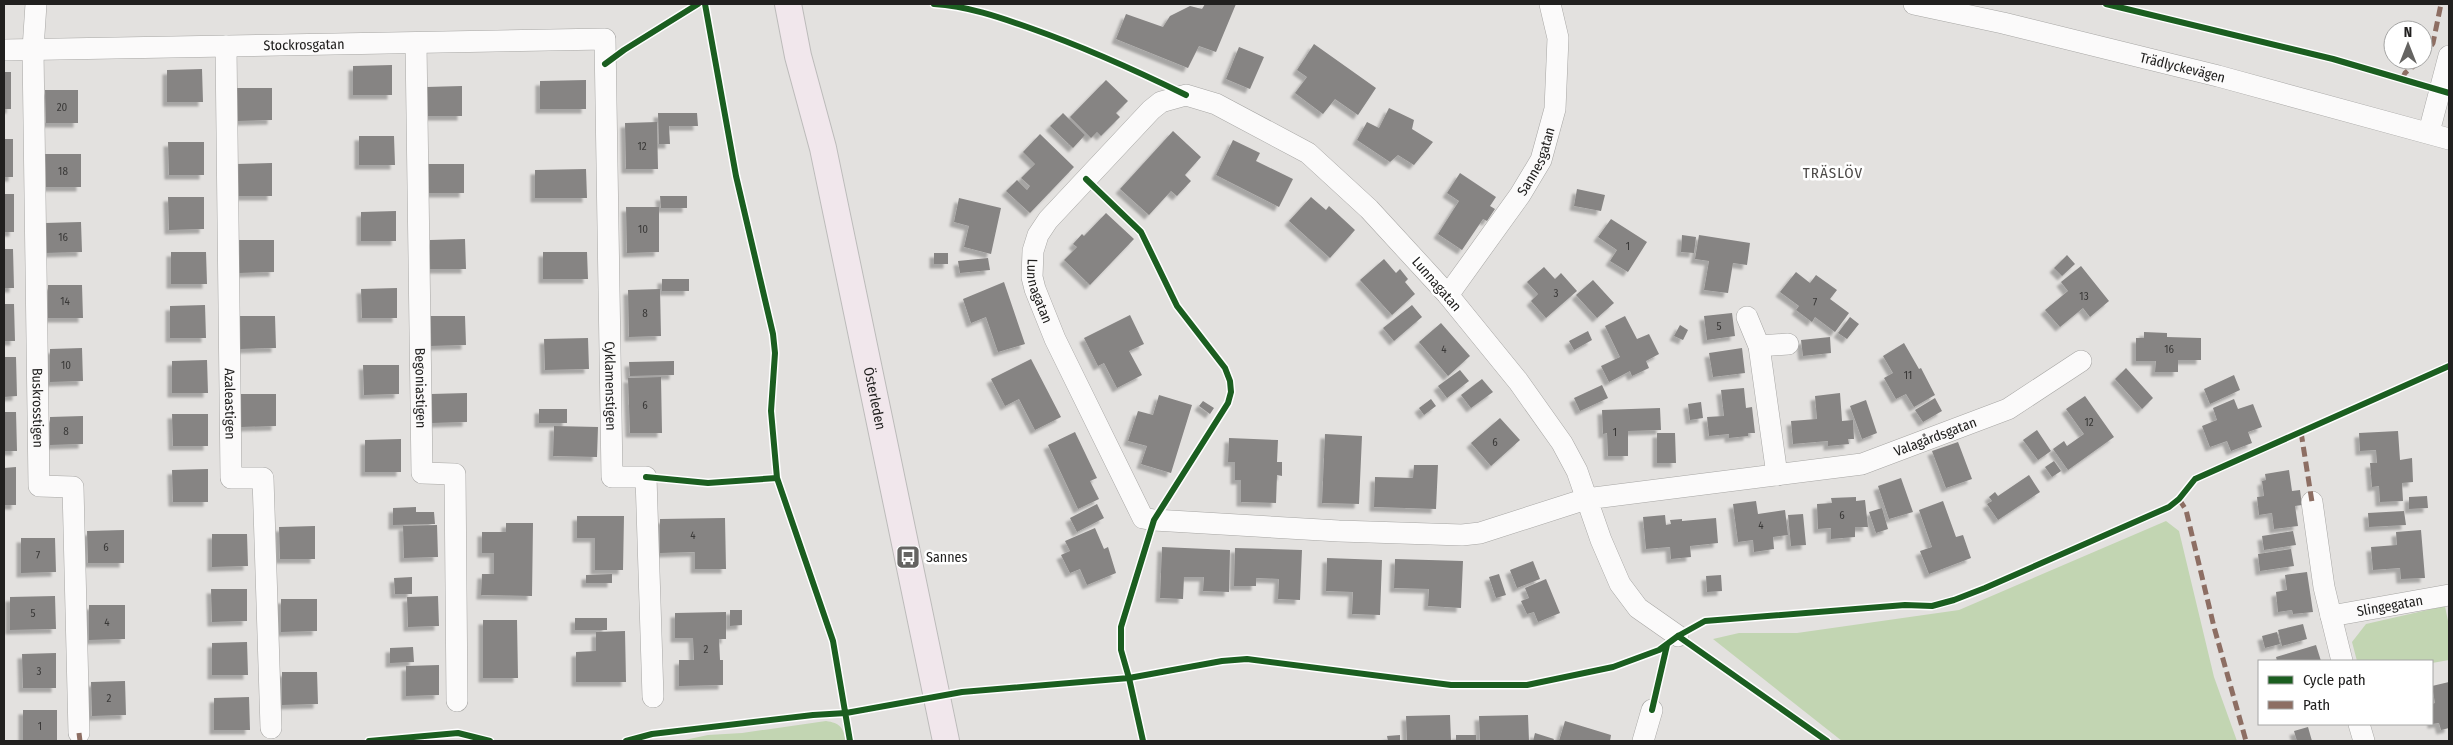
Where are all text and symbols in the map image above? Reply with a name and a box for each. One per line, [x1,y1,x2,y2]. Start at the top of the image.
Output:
north arrow [2383,20,2433,70]
text: N [2404,24,2412,41]
street label: Stockrosgatan [263,36,345,54]
street label: Trädlyckevägen [2138,49,2227,87]
house number: 20 [57,101,68,114]
street label: Sannesgatan [1514,125,1559,199]
house number: 12 [637,140,647,153]
district label: TRÄSLÖV [1803,164,1863,182]
house number: 18 [58,165,68,178]
house number: 10 [638,223,648,236]
house number: 16 [58,231,68,244]
house number: 1 [1626,240,1630,253]
street label: Lunnagatan [1408,254,1465,315]
street label: Lunnagatan [1023,258,1056,326]
house number: 3 [1554,287,1559,300]
house number: 13 [2079,290,2089,303]
house number: 14 [60,295,70,308]
house number: 7 [1813,296,1818,309]
house number: 8 [642,307,648,320]
house number: 5 [1716,320,1722,333]
street label: Cyklamenstigen [601,341,619,431]
house number: 4 [1441,343,1447,356]
house number: 16 [2164,343,2174,356]
street label: Begoniastigen [411,347,429,428]
house number: 10 [61,359,71,372]
street label: Österleden [860,366,889,431]
street label: Buskrosstigen [28,368,46,448]
street label: Azaleastigen [221,368,239,440]
house number: 11 [1904,369,1912,382]
house number: 6 [642,399,648,412]
street label: Valagårdsgatan [1892,414,1979,460]
house number: 12 [2084,416,2094,429]
house number: 8 [63,425,69,438]
house number: 1 [1613,426,1617,439]
house number: 6 [1492,436,1498,449]
house number: 6 [1839,509,1845,522]
house number: 4 [1758,519,1764,532]
house number: 4 [690,529,696,542]
house number: 6 [103,541,109,554]
bus stop icon: Sannes [895,544,921,570]
house number: 7 [36,549,41,562]
place label: Sannes [926,549,967,566]
street label: Slingegatan [2355,592,2424,620]
house number: 5 [30,607,36,620]
house number: 4 [104,616,110,629]
house number: 2 [704,643,709,656]
legend [2258,660,2433,725]
house number: 3 [37,665,42,678]
text: Cycle path [2303,671,2366,689]
house number: 2 [107,692,112,705]
text: Path [2303,696,2330,714]
house number: 1 [38,720,42,733]

